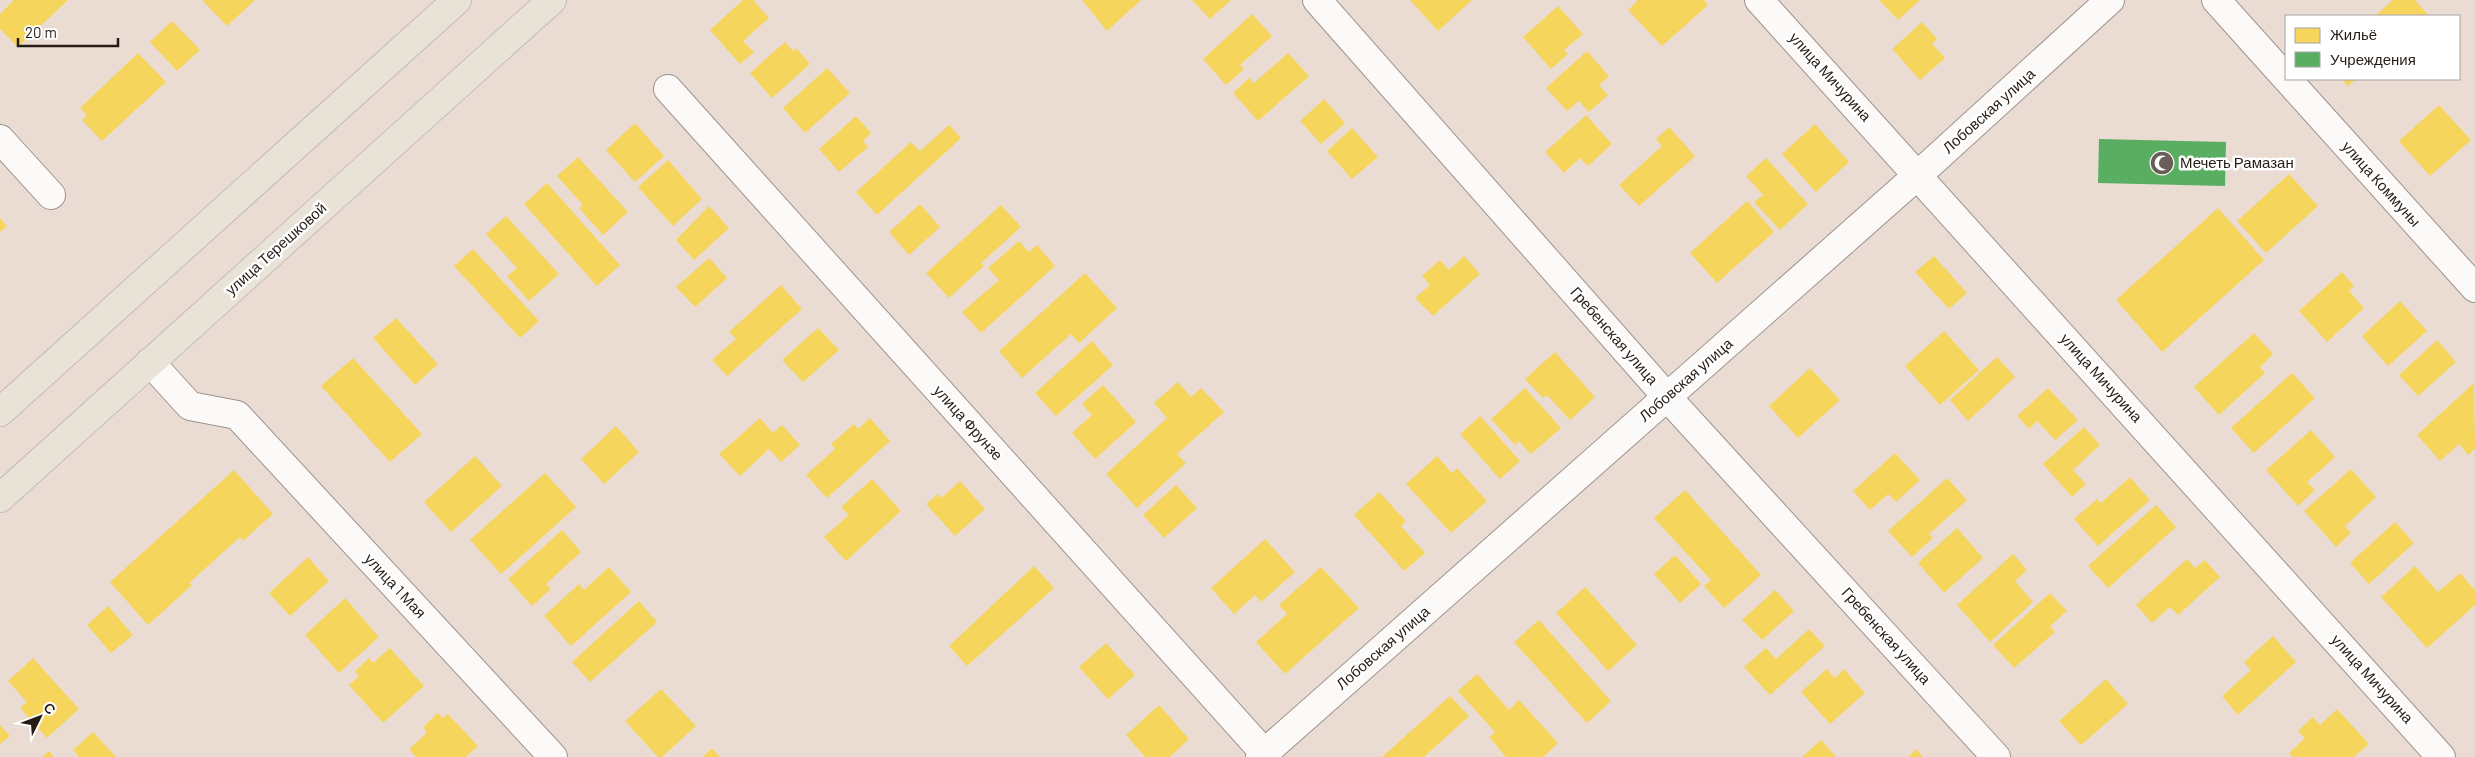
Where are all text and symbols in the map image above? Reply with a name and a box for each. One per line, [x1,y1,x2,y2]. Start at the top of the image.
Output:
scale bar [18,15,118,47]
legend [2285,15,2460,80]
text: 20 m [25,23,57,41]
text: Жильё [2330,25,2377,43]
street label: улица Мичурина [1786,28,1876,125]
text: Учреждения [2330,50,2416,68]
street label: Лобовская улица [1938,64,2039,156]
street label: улица Коммуны [2339,137,2425,230]
mosque icon: Мечеть Рамазан [2149,150,2175,176]
place label: Мечеть Рамазан [2180,153,2294,171]
street label: улица Терешковой [221,198,329,298]
street label: Гребенская улица [1567,283,1663,389]
street label: улица Мичурина [2057,329,2147,426]
street label: Лобовская улица [1635,333,1736,425]
street label: улица Фрунзе [930,381,1007,464]
street label: улица 1 Мая [361,549,430,621]
street label: Гребенская улица [1839,583,1935,688]
street label: Лобовская улица [1332,601,1433,693]
street label: улица Мичурина [2328,630,2418,727]
north arrow [15,692,65,742]
text: С [40,699,60,717]

